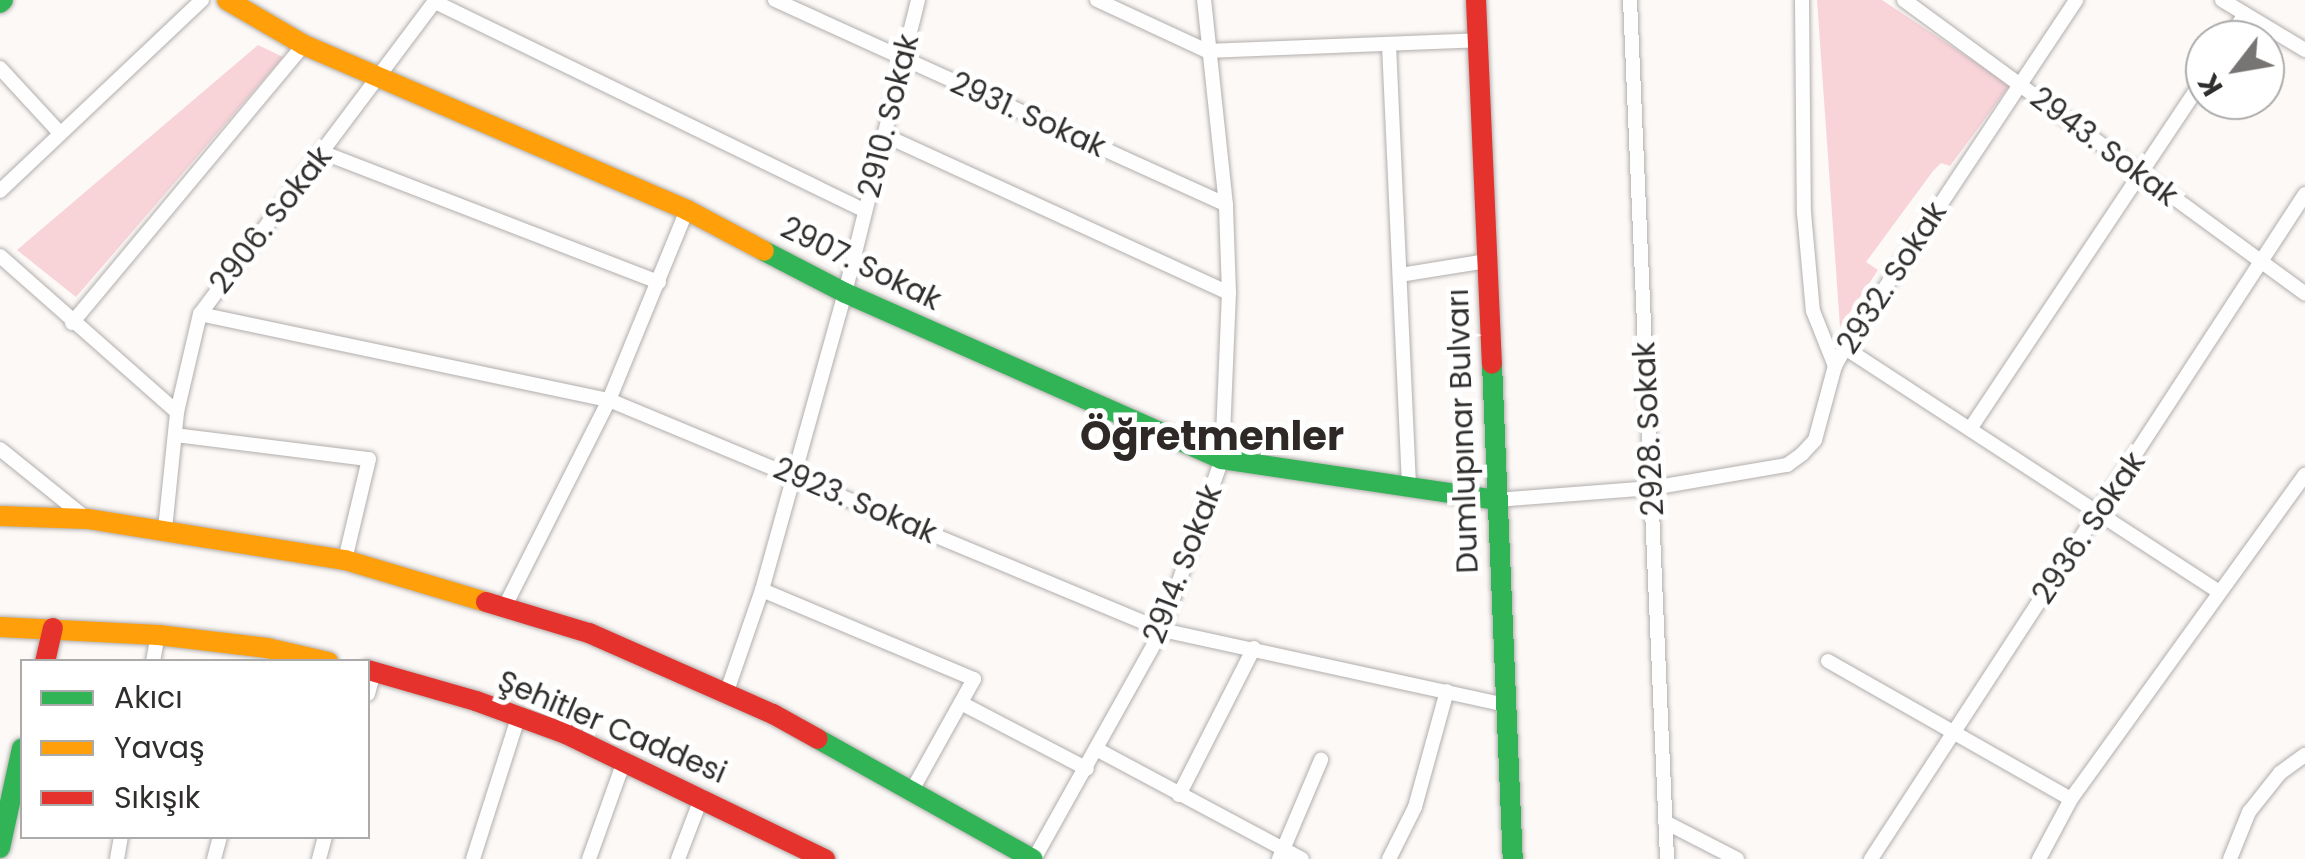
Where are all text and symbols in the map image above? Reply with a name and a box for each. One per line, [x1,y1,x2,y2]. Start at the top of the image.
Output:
north arrow [2185,20,2285,120]
street label: 2910. Sokak [851,31,927,201]
street label: 2931. Sokak [945,65,1111,165]
text: K [2189,66,2232,103]
street label: 2943. Sokak [2023,80,2185,214]
street label: 2906. Sokak [203,139,339,301]
street label: 2932. Sokak [1830,195,1954,361]
street label: 2907. Sokak [775,210,947,318]
street label: Dumlupınar Bulvarı [1440,288,1486,574]
street label: 2928. Sokak [1626,341,1672,517]
district label: Öğretmenler [1080,412,1344,460]
street label: 2936. Sokak [2025,445,2153,611]
street label: 2923. Sokak [768,451,942,551]
street label: 2914. Sokak [1136,480,1230,648]
legend [20,659,370,839]
street label: Şehitler Caddesi [492,663,732,791]
text: Akıcı [114,676,183,719]
text: Yavaş [114,726,205,769]
text: Sıkışık [114,776,200,819]

